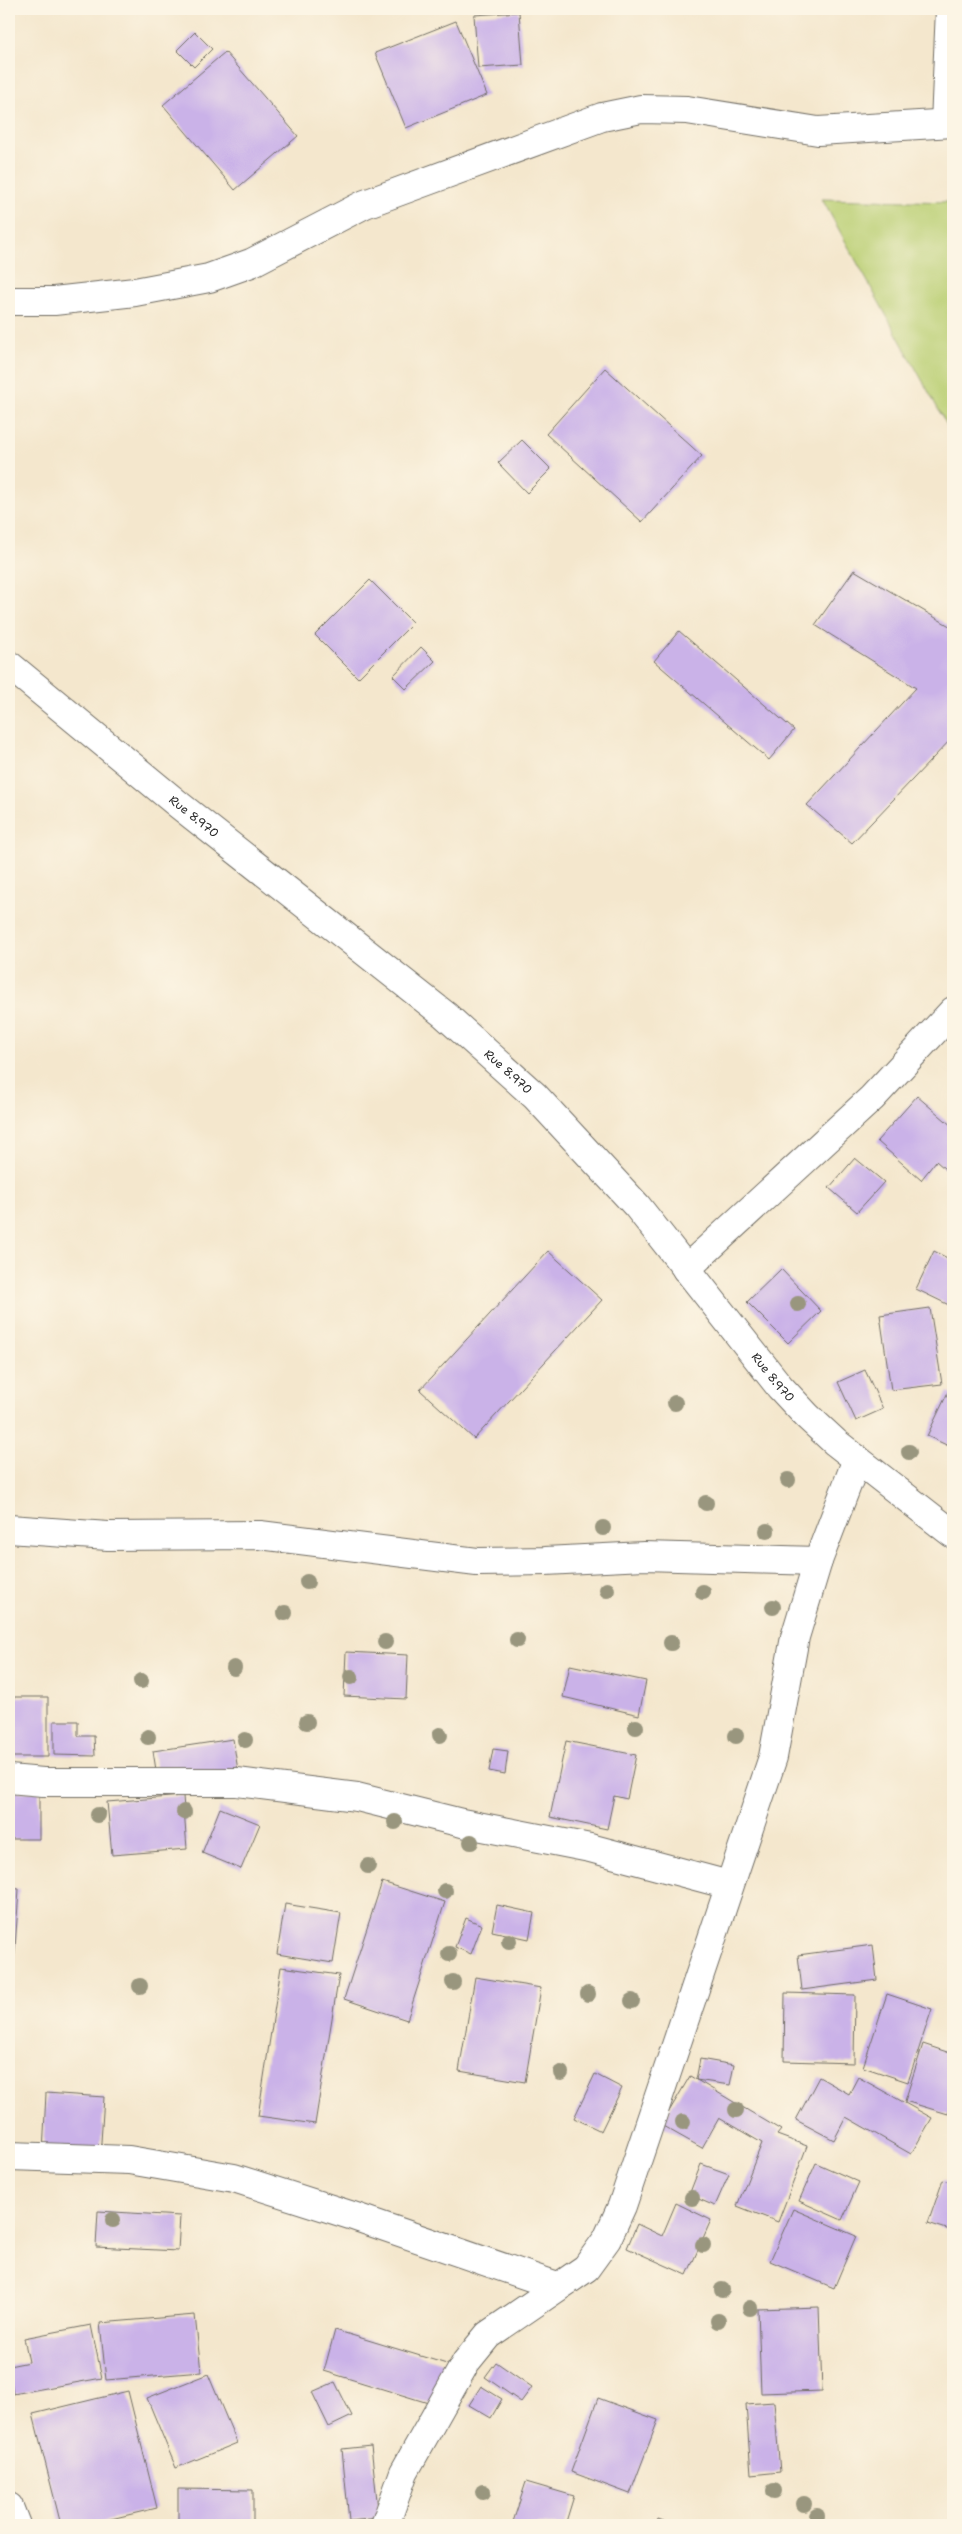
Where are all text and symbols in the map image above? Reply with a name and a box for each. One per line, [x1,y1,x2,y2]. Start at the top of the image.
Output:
street label: Rue 8.970 [166,792,222,841]
street label: Rue 8.970 [481,1046,535,1098]
street label: Rue 8.970 [748,1349,798,1405]

